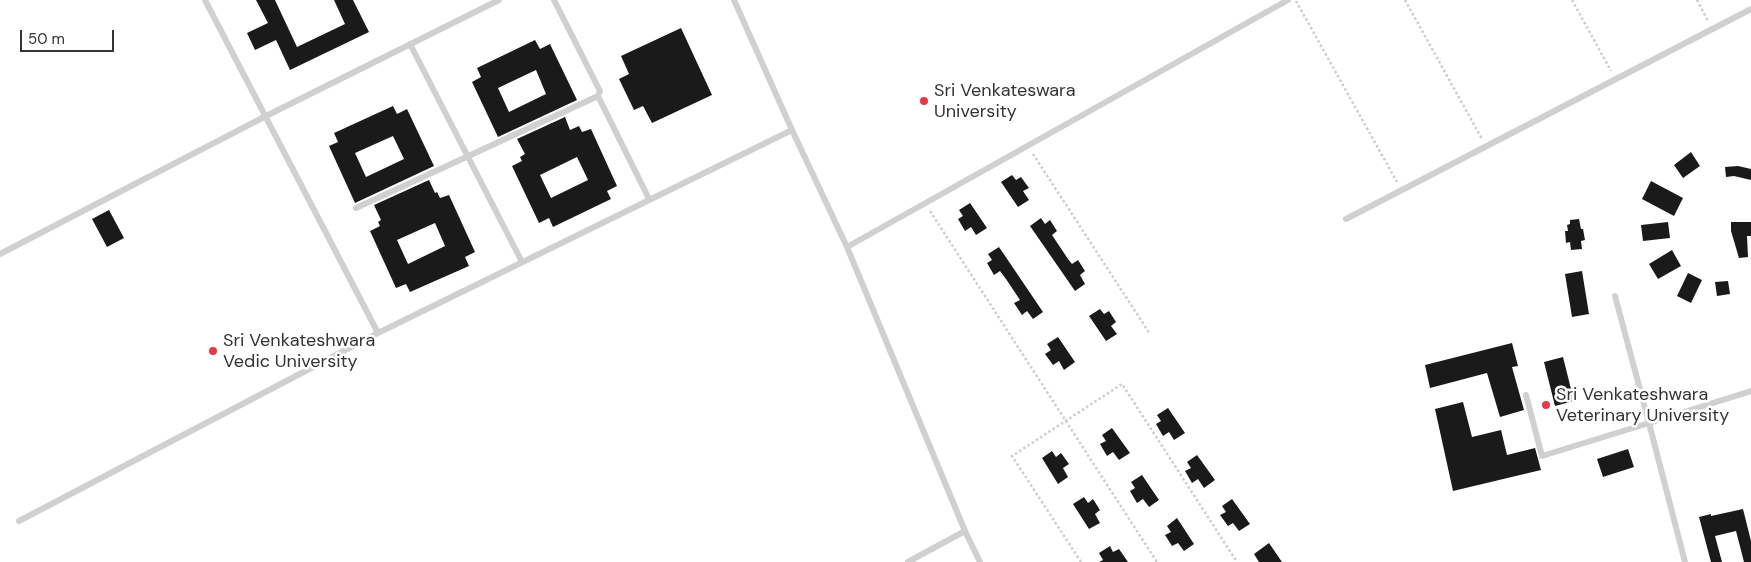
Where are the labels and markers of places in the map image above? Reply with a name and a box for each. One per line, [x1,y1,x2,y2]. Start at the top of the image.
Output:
place label: Sri Venkateswara University [934,80,1076,122]
marker: Sri Venkateswara University [918,95,930,107]
place label: Sri Venkateshwara Vedic University [223,330,375,372]
marker: Sri Venkateshwara Vedic University [207,345,219,357]
place label: Sri Venkateshwara Veterinary University [1556,384,1729,426]
marker: Sri Venkateshwara Veterinary University [1540,399,1552,411]

